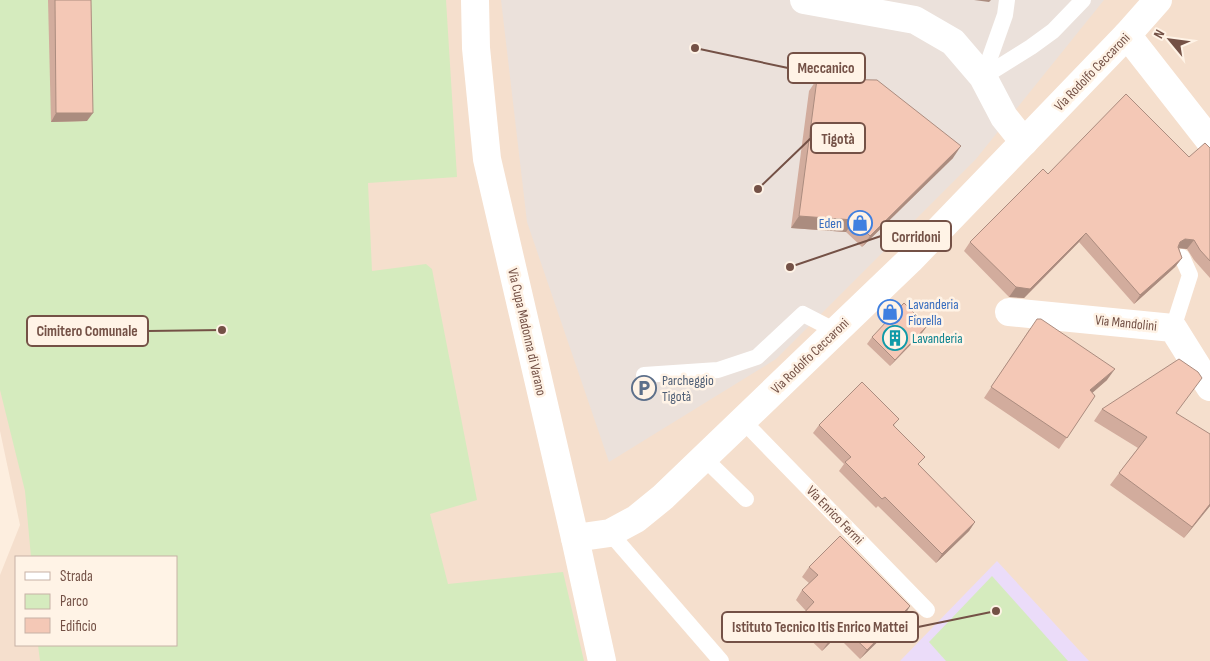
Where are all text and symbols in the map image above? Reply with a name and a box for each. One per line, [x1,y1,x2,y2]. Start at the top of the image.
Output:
north arrow [1145,15,1195,65]
text: N [1150,27,1168,41]
street label: Via Rodolfo Ceccaroni [1051,30,1133,114]
callout: Meccanico [788,53,865,83]
text: Meccanico [797,59,855,78]
callout: Tigotà [811,123,865,153]
text: Tigotà [821,130,855,149]
shop icon: Eden [847,210,873,236]
place label: Eden [819,215,842,232]
callout: Corridoni [881,221,951,251]
text: Corridoni [891,228,941,247]
street label: Via Cupa Madonna di Varano [504,267,550,398]
place label: Lavanderia Fiorella [908,296,959,329]
shop icon: Lavanderia Fiorella [877,299,903,325]
street label: Via Mandolini [1094,311,1158,335]
street label: Via Rodolfo Ceccaroni [768,315,852,397]
callout: Cimitero Comunale [27,316,148,346]
text: Cimitero Comunale [36,322,138,341]
building icon: Lavanderia [882,325,908,351]
place label: Lavanderia [912,330,963,347]
place label: Parcheggio Tigotà [662,372,714,405]
parking icon: Parcheggio Tigotà [631,375,657,401]
street label: Via Enrico Fermi [803,482,867,548]
legend [15,556,178,646]
text: Strada [60,567,93,586]
text: Parco [60,592,88,611]
callout: Istituto Tecnico Itis Enrico Mattei [722,612,918,642]
text: Edificio [60,617,97,636]
text: Istituto Tecnico Itis Enrico Mattei [732,618,908,637]

